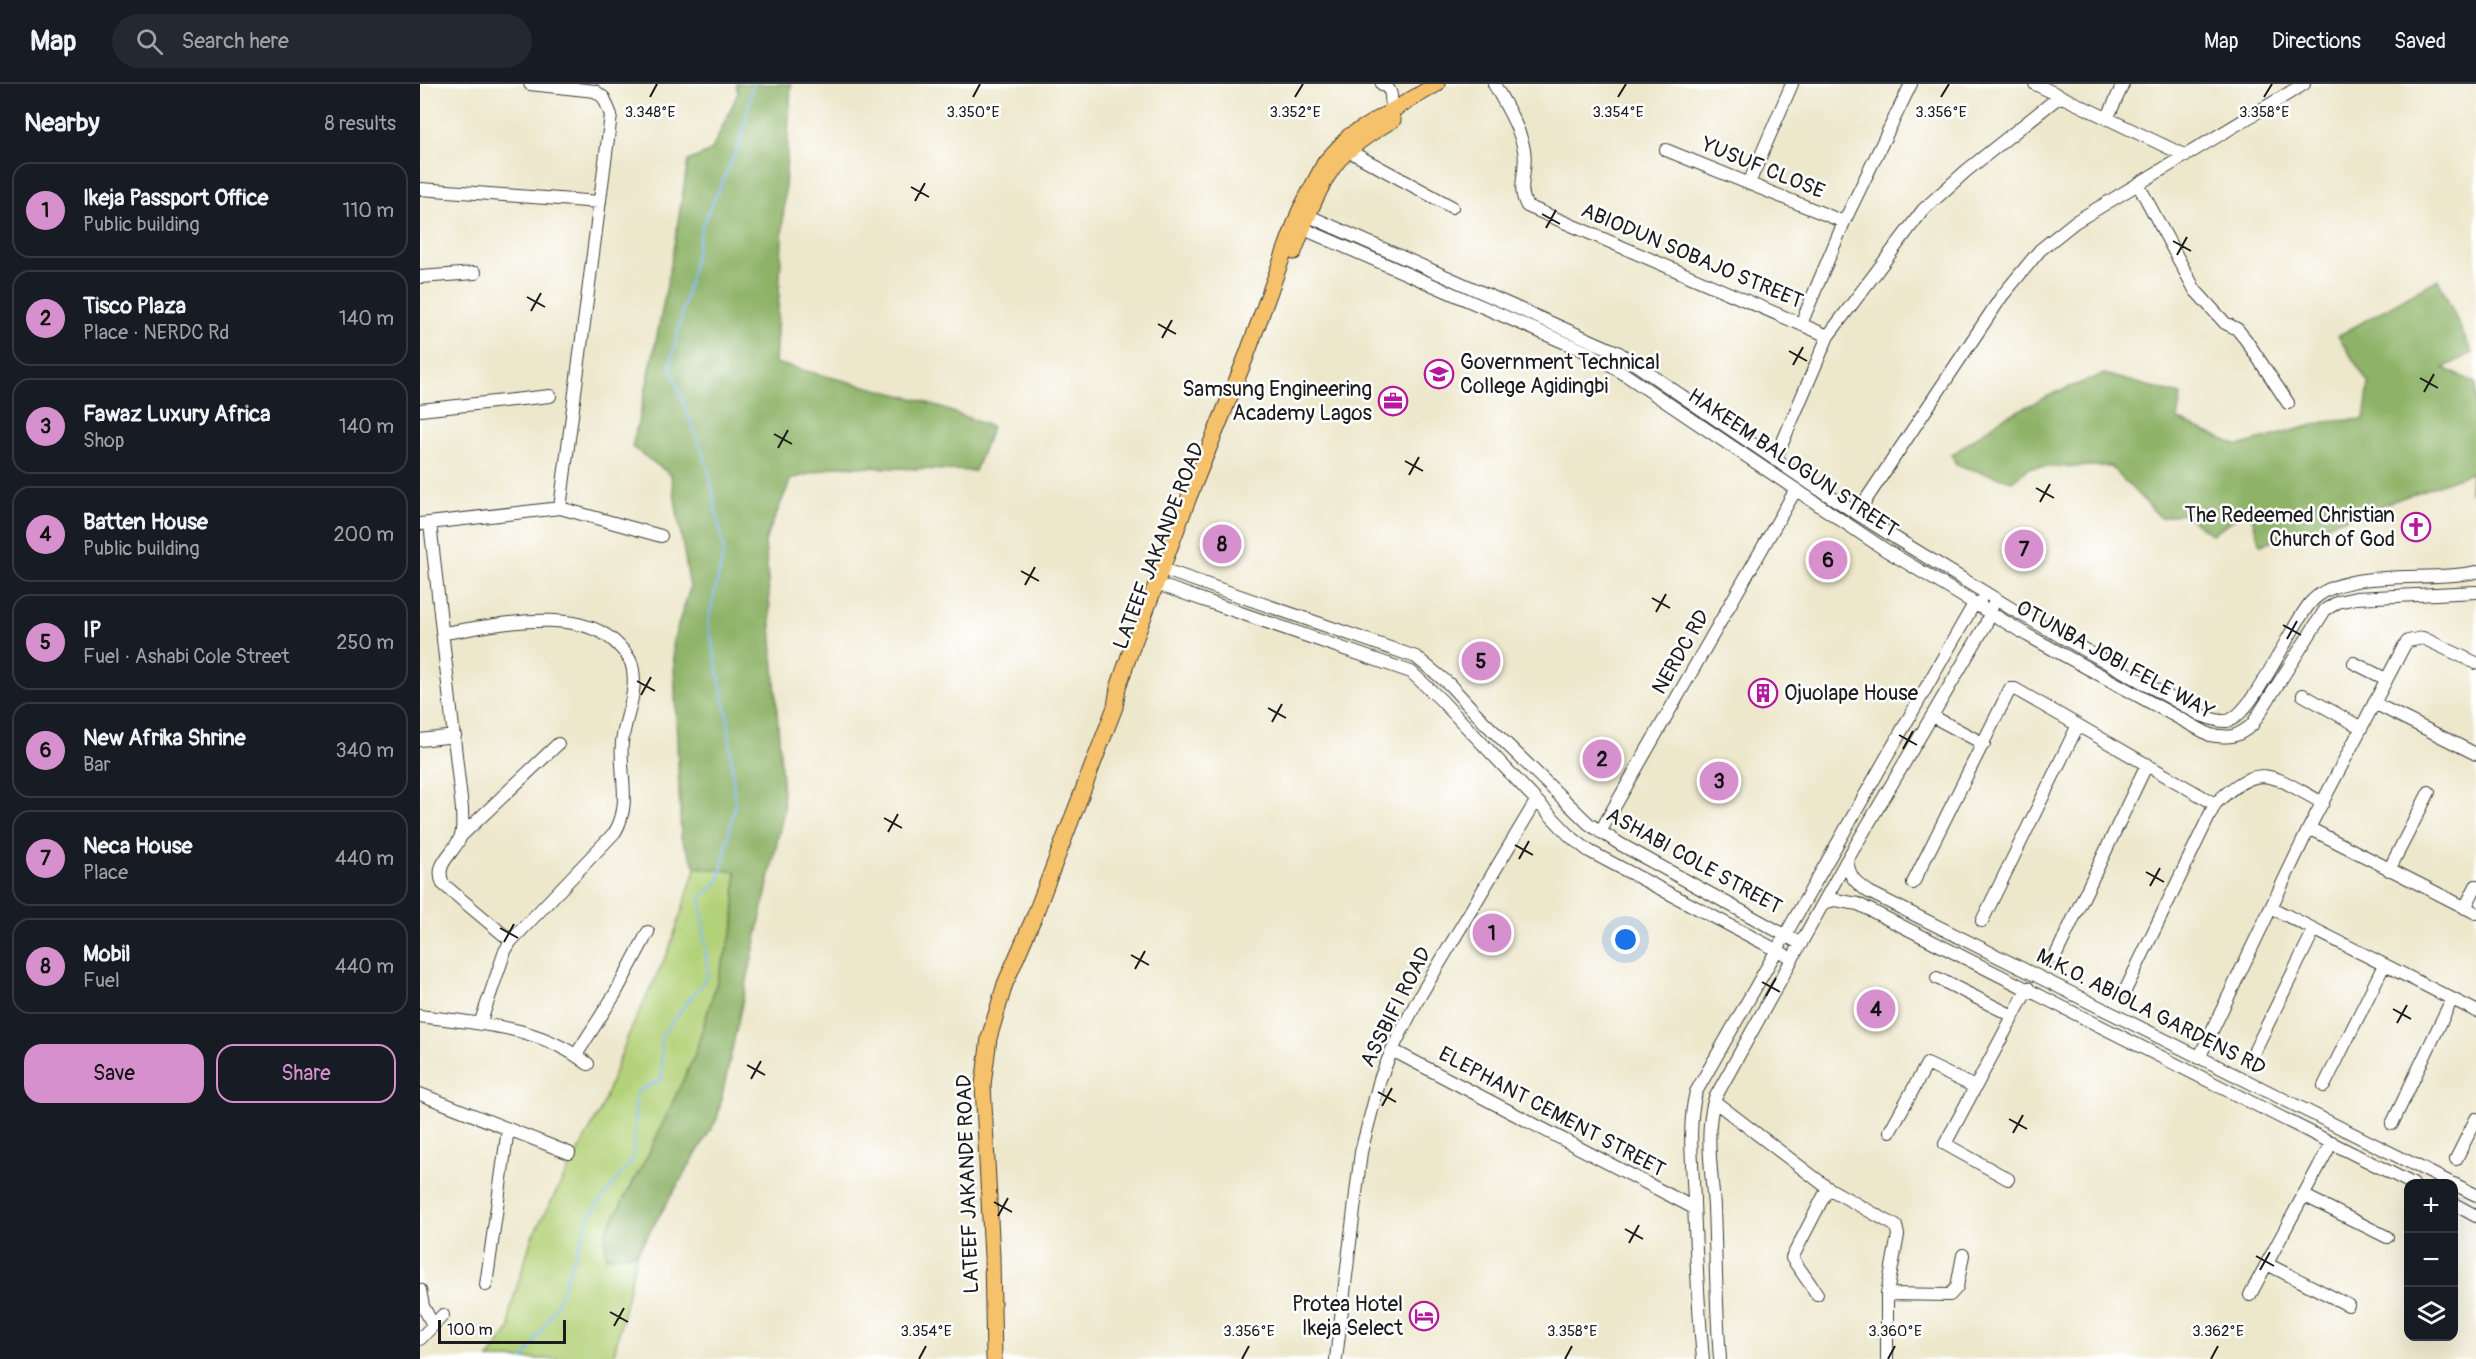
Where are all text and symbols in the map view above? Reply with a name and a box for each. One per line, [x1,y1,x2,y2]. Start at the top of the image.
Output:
search box [112,14,532,68]
text: Map [30,24,76,59]
icon: search [133,25,166,58]
text: Search here [181,27,289,55]
text: Map [2204,28,2239,55]
text: Directions [2272,28,2361,55]
text: Saved [2394,28,2446,55]
text: 3.348°E [625,103,676,122]
text: 3.350°E [947,103,1000,122]
text: 3.352°E [1270,103,1321,122]
text: 3.354°E [1592,103,1644,122]
text: 3.356°E [1915,103,1967,122]
text: 3.358°E [2239,103,2289,122]
text: Nearby [24,107,100,139]
text: 8 results [325,111,396,136]
street label: YUSUF CLOSE [1696,131,1829,205]
text: Ikeja Passport Office [83,184,268,212]
street label: ABIODUN SOBAJO STREET [1577,197,1807,315]
text: 1 [42,198,49,223]
text: 110 m [343,198,394,223]
text: Public building [83,212,199,237]
text: Tisco Plaza [83,292,186,320]
text: 2 [40,306,51,331]
text: 140 m [339,306,394,331]
text: Place · NERDC Rd [83,320,229,345]
place label: Government Technical College Agidingbi [1460,349,1660,400]
school or university icon: Government Technical College Agidingbi [1423,358,1455,390]
place label: Samsung Engineering Academy Lagos [1182,376,1373,427]
street label: HAKEEM BALOGUN STREET [1683,382,1904,544]
office icon: Samsung Engineering Academy Lagos [1377,385,1409,417]
text: Fawaz Luxury Africa [83,400,270,428]
text: 3 [40,414,51,439]
text: 140 m [339,414,394,439]
text: Shop [83,428,124,453]
street label: LATEEF JAKANDE ROAD [1107,439,1211,653]
place label: The Redeemed Christian Church of God [2185,502,2395,553]
text: Batten House [83,508,208,536]
church icon: The Redeemed Christian Church of God [2400,511,2432,543]
text: 4 [40,522,51,547]
text: 200 m [333,522,394,547]
pin: 8 [1202,522,1242,566]
pin: 7 [2004,526,2044,572]
text: Public building [83,536,199,561]
pin: 6 [1808,538,1848,582]
street label: OTUNBA JOBI FELE WAY [2011,594,2219,726]
street label: NERDC RD [1646,605,1716,699]
text: IP [83,616,101,644]
text: 5 [40,630,51,655]
text: 250 m [336,630,394,655]
pin: 5 [1462,638,1500,684]
text: Fuel · Ashabi Cole Street [83,644,289,669]
building icon: Ojuolape House [1747,677,1779,709]
place label: Ojuolape House [1784,680,1919,707]
text: New Afrika Shrine [83,724,246,752]
pin: 2 [1582,736,1622,782]
text: 6 [40,738,51,763]
text: 340 m [335,738,394,763]
text: Bar [83,752,111,777]
pin: 3 [1700,758,1738,804]
street label: ASHABI COLE STREET [1601,801,1787,921]
text: Neca House [83,832,192,860]
text: 7 [40,846,51,871]
text: 440 m [335,846,394,871]
text: Place [83,860,128,885]
pin: 1 [1472,910,1512,956]
your location [1611,925,1640,954]
text: Mobil [83,940,131,968]
street label: ASSBIFI ROAD [1354,942,1438,1072]
street label: M.K.O. ABIOLA GARDENS RD [2032,942,2270,1082]
text: 8 [40,954,51,979]
text: 440 m [335,954,394,979]
text: Fuel [83,968,120,993]
pin: 4 [1856,986,1896,1032]
street label: ELEPHANT CEMENT STREET [1434,1041,1670,1183]
button: Save [24,1044,204,1103]
button: Share [216,1044,396,1103]
street label: LATEEF JAKANDE ROAD [951,1074,985,1294]
map controls [2404,1179,2458,1341]
button: + [2404,1179,2458,1233]
button: − [2404,1233,2458,1287]
button: layers [2404,1287,2458,1341]
place label: Protea Hotel Ikeja Select [1292,1291,1404,1342]
hotel icon: Protea Hotel Ikeja Select [1408,1300,1440,1332]
scale bar [438,1317,566,1344]
text: 100 m [447,1320,493,1340]
text: 3.354°E [900,1322,952,1341]
text: 3.356°E [1223,1322,1275,1341]
text: 3.358°E [1547,1322,1597,1341]
text: 3.360°E [1868,1322,1922,1341]
text: 3.362°E [2192,1322,2244,1341]

